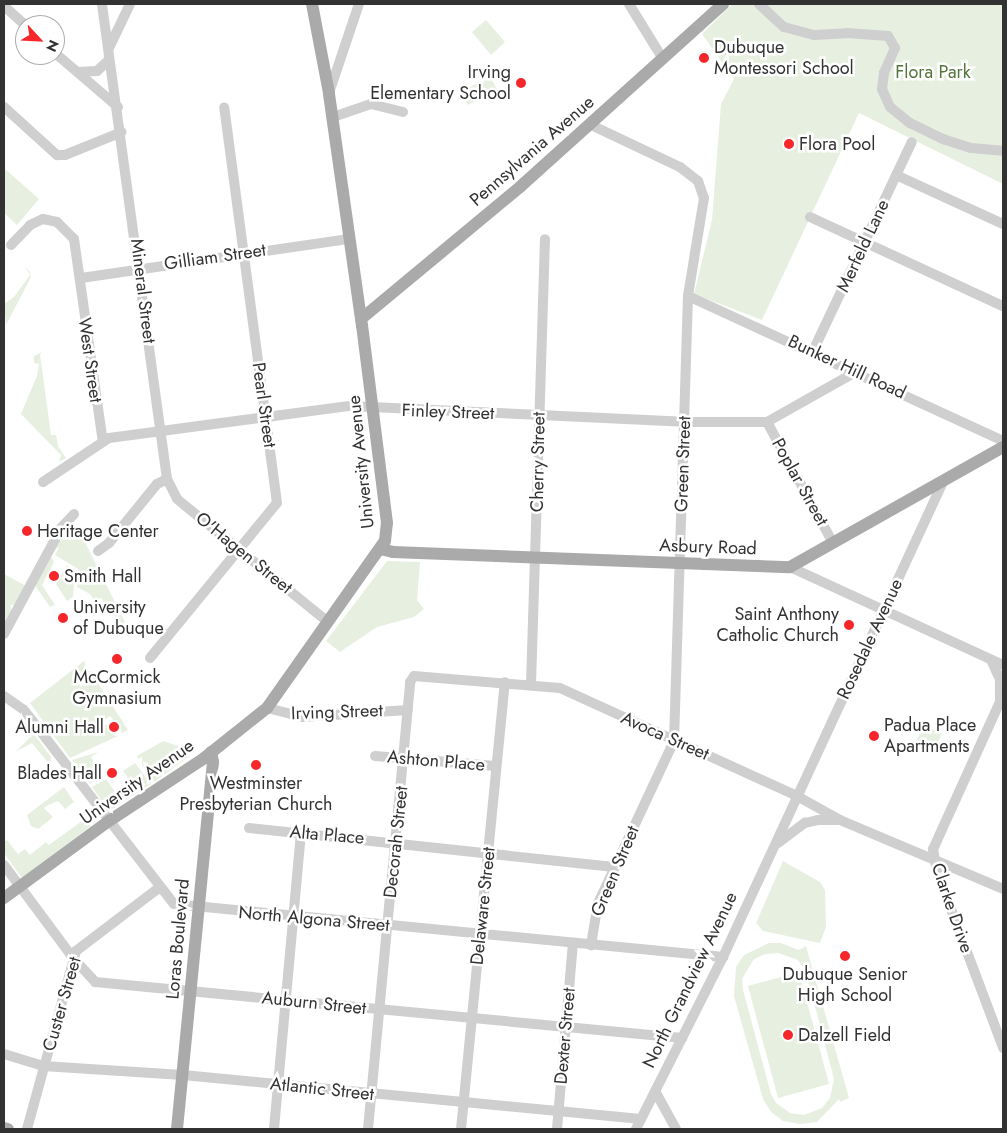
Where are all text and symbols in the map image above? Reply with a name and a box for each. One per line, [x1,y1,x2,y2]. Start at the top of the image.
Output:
north arrow [15,15,65,65]
text: N [41,37,64,55]
place label: Dubuque Montessori School [714,37,854,80]
marker: Dubuque Montessori School [698,52,710,64]
park label: Flora Park [895,61,971,83]
place label: Irving Elementary School [370,62,511,104]
marker: Irving Elementary School [515,77,527,89]
street label: Pennsylvania Avenue [465,91,599,211]
place label: Flora Pool [799,133,875,155]
marker: Flora Pool [783,138,795,150]
street label: Merfeld Lane [832,196,894,296]
street label: Mineral Street [126,237,160,345]
street label: Gilliam Street [163,239,267,275]
street label: West Street [73,316,107,404]
street label: Bunker Hill Road [785,330,909,404]
street label: Pearl Street [247,361,281,449]
street label: University Avenue [343,394,379,530]
street label: Finley Street [401,400,495,424]
street label: Cherry Street [526,412,550,512]
street label: Green Street [671,416,695,512]
street label: Poplar Street [767,434,833,530]
street label: O'Hagen Street [191,507,297,599]
place label: Heritage Center [37,520,159,542]
marker: Heritage Center [21,525,33,537]
street label: Asbury Road [659,535,757,559]
place label: Smith Hall [64,565,142,587]
marker: Smith Hall [48,570,60,582]
street label: Rosedale Avenue [833,575,907,703]
place label: University of Dubuque [73,597,164,640]
place label: Saint Anthony Catholic Church [716,604,839,646]
marker: University of Dubuque [57,612,69,624]
marker: Saint Anthony Catholic Church [843,619,855,631]
marker: McCormick Gymnasium [111,653,123,665]
place label: McCormick Gymnasium [72,667,162,710]
street label: Irving Street [291,700,383,724]
street label: Avoca Street [618,707,712,765]
place label: Padua Place Apartments [884,715,976,758]
place label: Alumni Hall [15,716,104,738]
marker: Alumni Hall [108,721,120,733]
marker: Padua Place Apartments [868,730,880,742]
street label: University Avenue [76,735,198,829]
street label: Ashton Place [386,746,486,776]
marker: Westminster Presbyterian Church [250,759,262,771]
place label: Blades Hall [17,762,102,784]
marker: Blades Hall [106,767,118,779]
place label: Westminster Presbyterian Church [180,773,332,816]
street label: Decorah Street [379,785,413,899]
street label: Alta Place [289,821,365,849]
street label: Green Street [586,823,644,919]
street label: Delaware Street [466,846,500,966]
street label: Clarke Drive [927,860,977,956]
street label: Loras Boulevard [162,878,194,1000]
street label: North Grandview Avenue [638,889,742,1071]
street label: North Algona Street [238,902,390,936]
marker: Dubuque Senior High School [839,950,851,962]
street label: Custer Street [38,954,86,1054]
place label: Dubuque Senior High School [782,964,908,1006]
street label: Auburn Street [261,987,367,1019]
street label: Dexter Street [550,987,580,1085]
place label: Dalzell Field [798,1024,891,1046]
marker: Dalzell Field [782,1029,794,1041]
street label: Atlantic Street [269,1073,375,1105]

